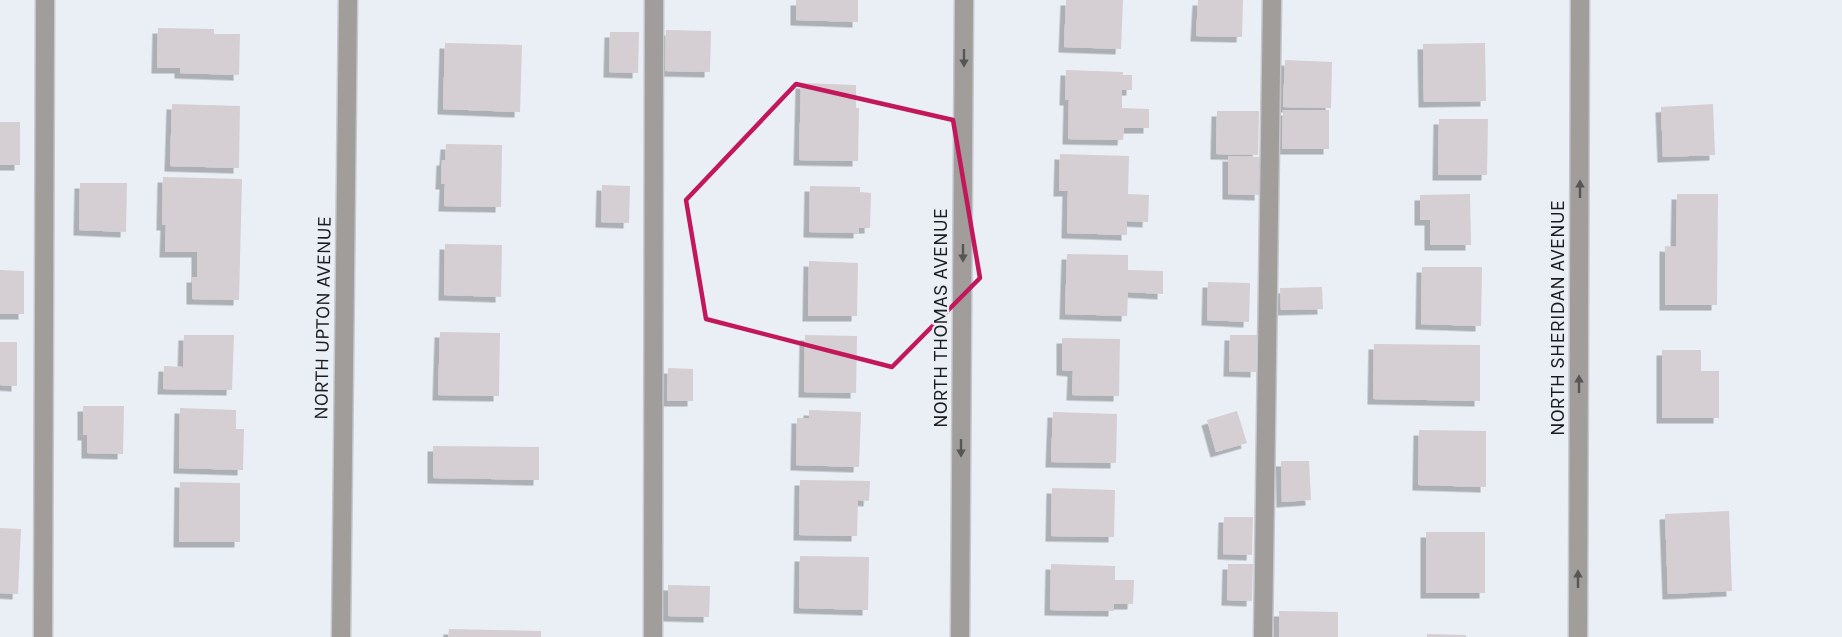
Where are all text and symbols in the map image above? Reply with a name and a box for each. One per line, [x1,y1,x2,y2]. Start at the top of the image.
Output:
one-way arrow [959,49,969,68]
one-way arrow [1575,179,1584,198]
street label: NORTH SHERIDAN AVENUE [1546,200,1569,436]
street label: NORTH THOMAS AVENUE [929,208,952,428]
street label: NORTH UPTON AVENUE [309,216,336,420]
one-way arrow [958,244,968,263]
one-way arrow [1574,374,1584,393]
one-way arrow [956,439,966,458]
one-way arrow [1573,569,1583,588]

